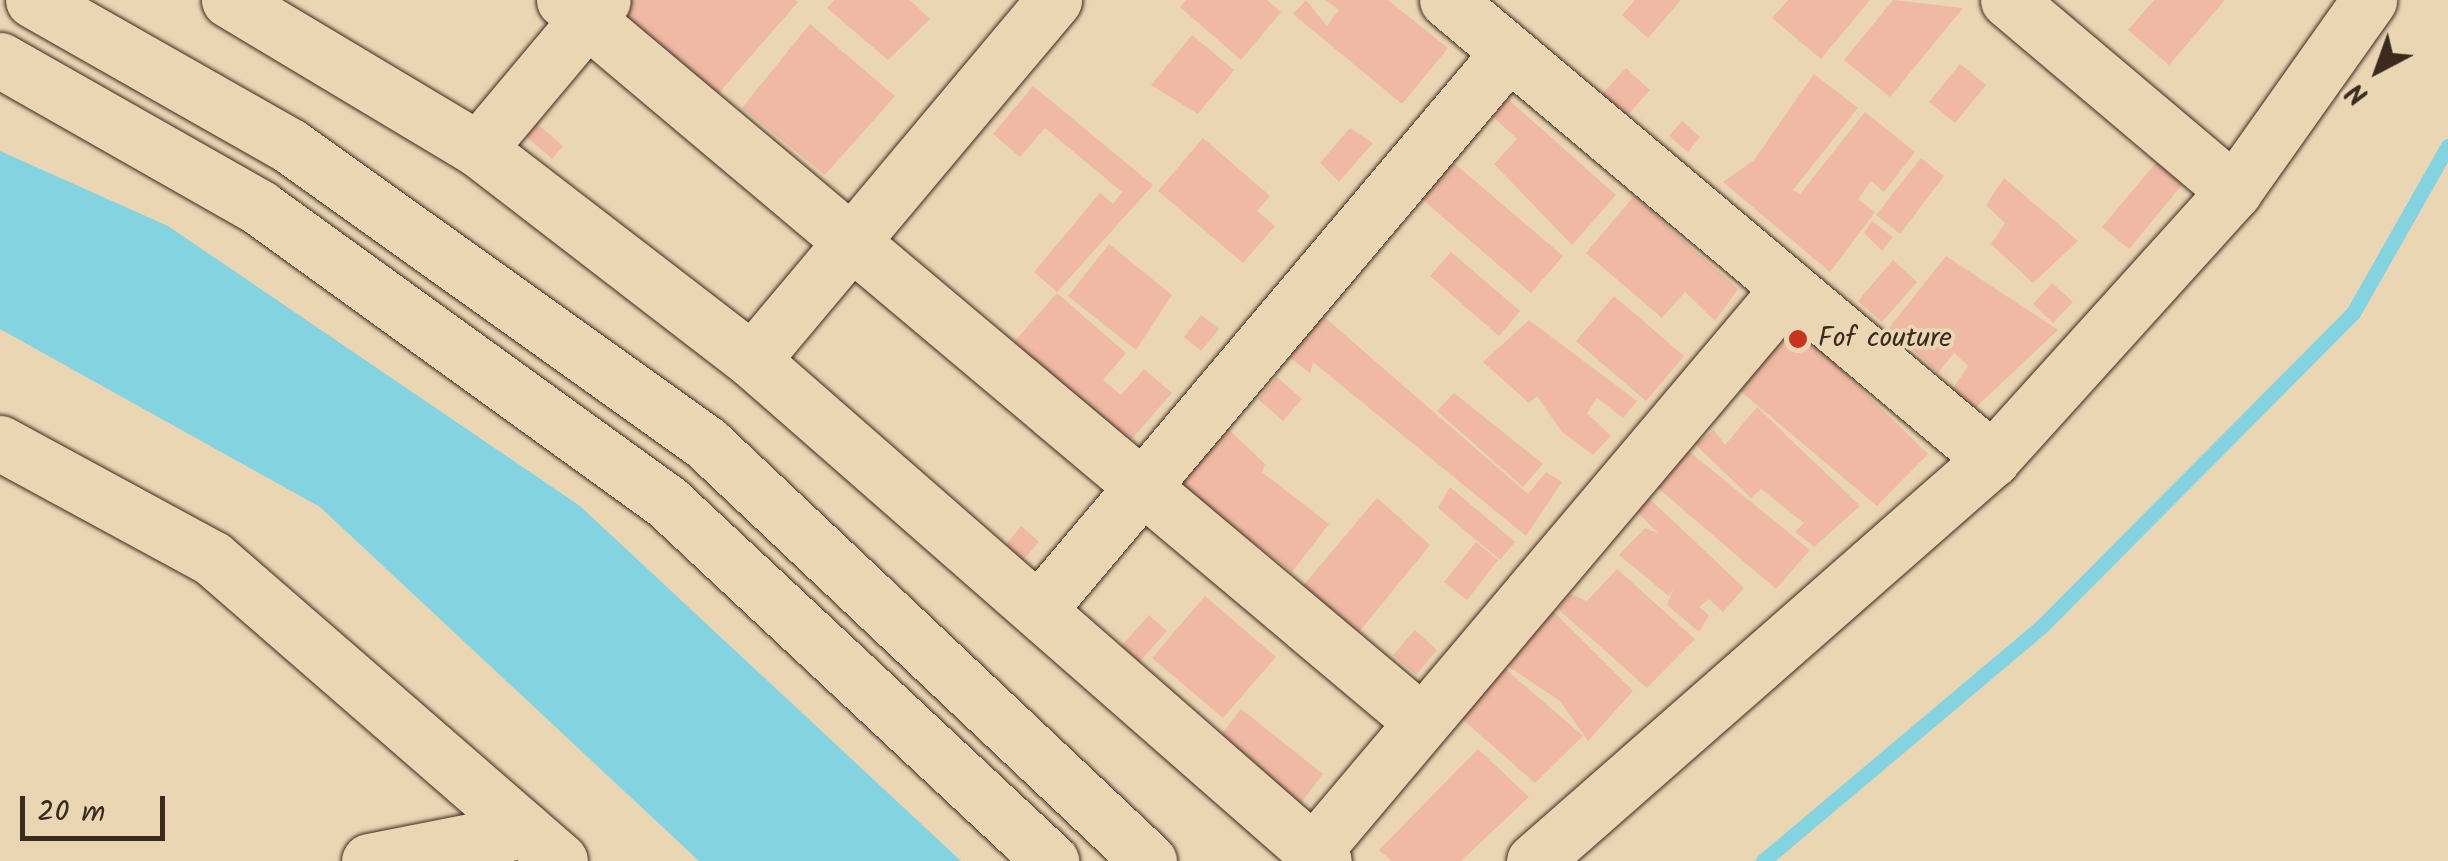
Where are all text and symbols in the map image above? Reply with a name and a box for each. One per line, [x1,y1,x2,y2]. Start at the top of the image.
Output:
north arrow [2328,20,2428,120]
text: N [2337,70,2379,116]
place label: Fof couture [1818,322,1952,356]
marker: Fof couture [1787,328,1809,350]
scale bar [25,776,170,838]
text: 20 m [37,789,105,837]

